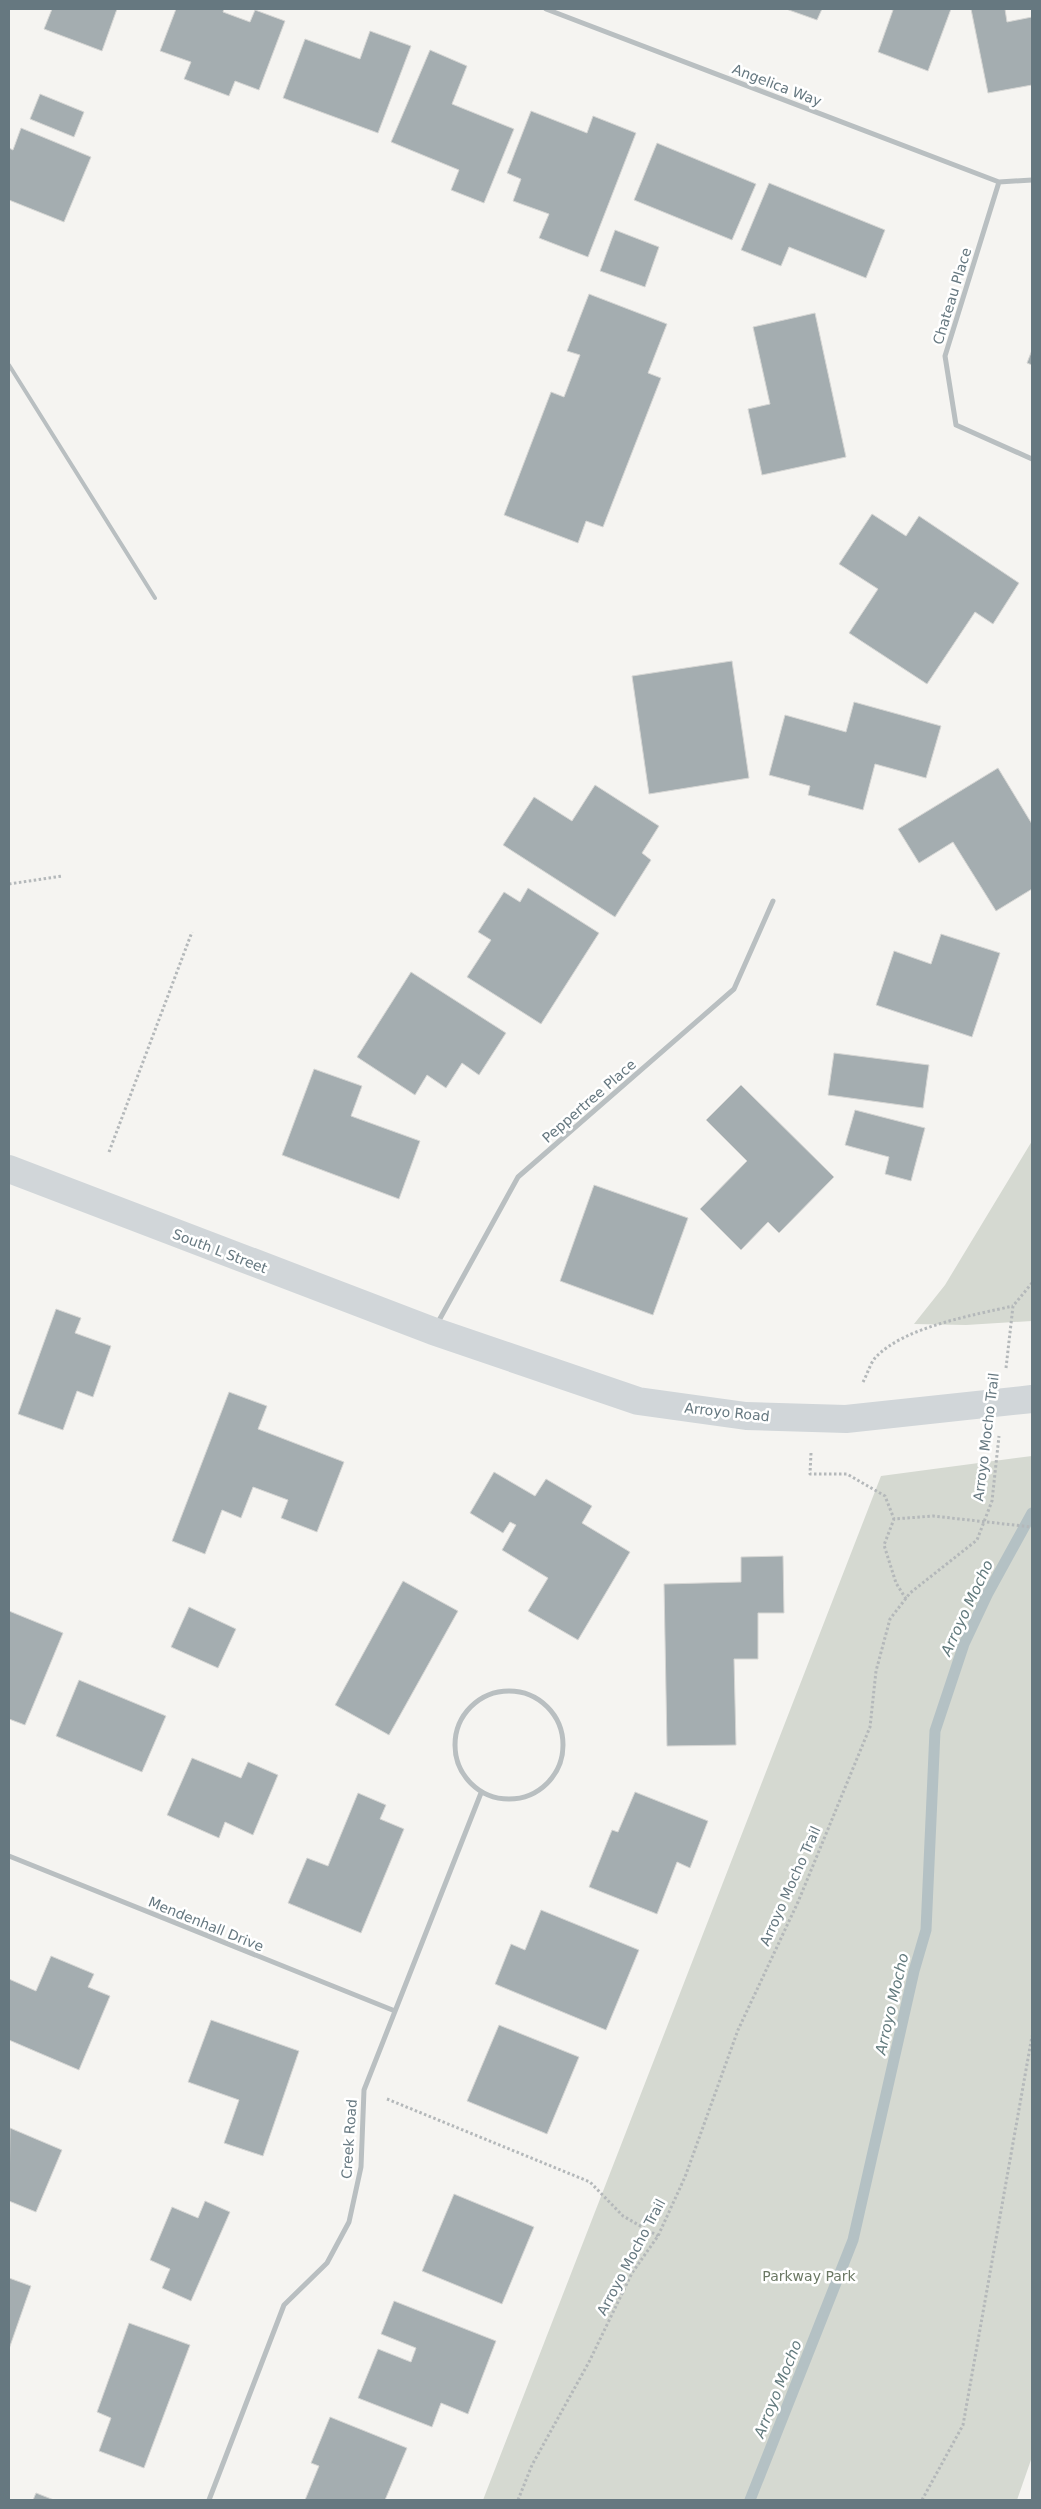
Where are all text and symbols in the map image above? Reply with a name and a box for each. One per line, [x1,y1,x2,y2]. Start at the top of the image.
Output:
street label: Angelica Way [730,61,824,109]
street label: Chateau Place [930,246,974,346]
street label: Peppertree Place [539,1056,639,1146]
street label: South L Street [170,1226,270,1277]
street label: Arroyo Mocho Trail [970,1372,1002,1502]
street label: Arroyo Road [684,1400,770,1424]
water label: Arroyo Mocho [937,1557,997,1660]
street label: Arroyo Mocho Trail [756,1824,824,1948]
street label: Mendenhall Drive [146,1894,266,1954]
water label: Arroyo Mocho [871,1951,912,2057]
street label: Creek Road [338,2098,360,2180]
street label: Arroyo Mocho Trail [594,2196,668,2318]
park label: Parkway Park [762,2268,857,2284]
water label: Arroyo Mocho [750,2338,806,2441]

